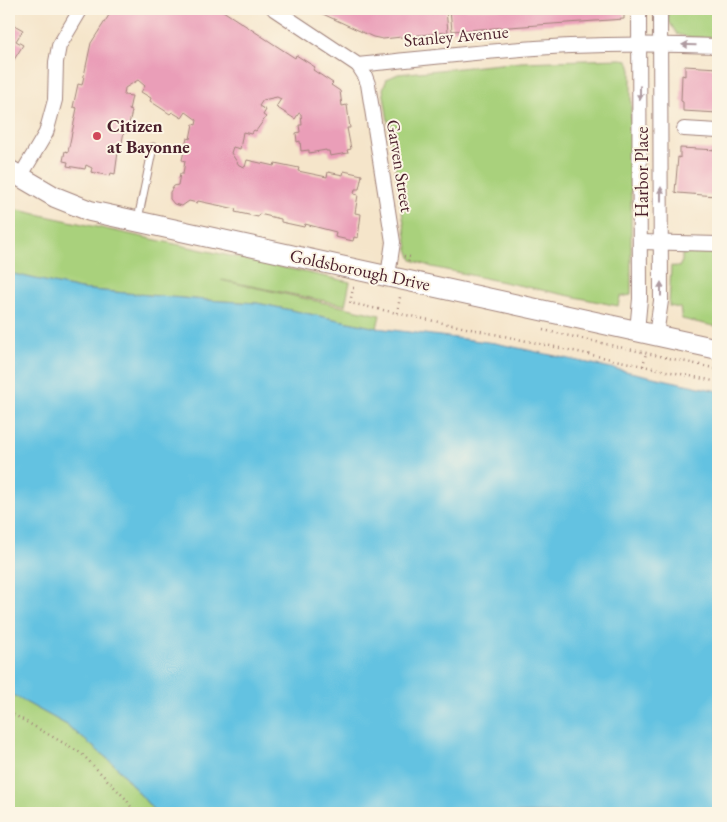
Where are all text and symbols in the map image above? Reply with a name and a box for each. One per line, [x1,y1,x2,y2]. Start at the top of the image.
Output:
street label: Stanley Avenue [403,19,509,52]
one-way arrow [681,41,697,49]
one-way arrow [636,86,644,102]
place label: Citizen at Bayonne [107,114,190,158]
street label: Garven Street [382,118,419,214]
street label: Harbor Place [630,127,653,218]
marker: Citizen at Bayonne [91,130,103,142]
one-way arrow [657,185,665,201]
street label: Goldsborough Drive [288,243,432,296]
one-way arrow [657,281,665,297]

